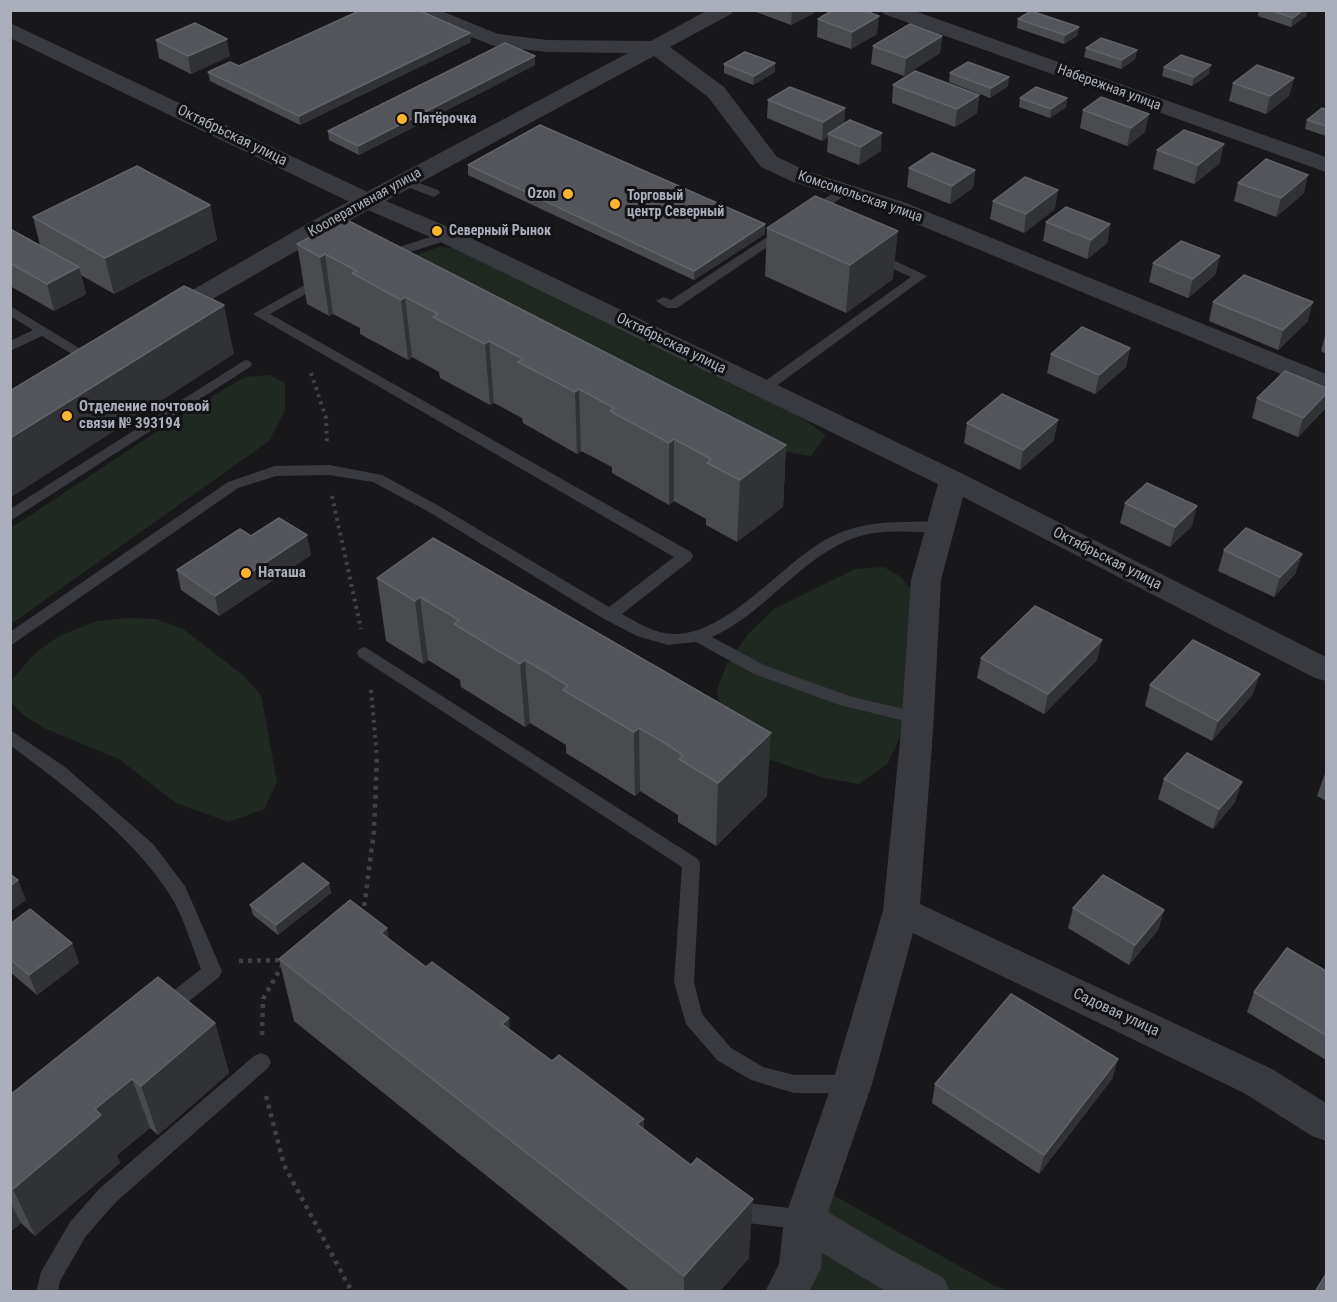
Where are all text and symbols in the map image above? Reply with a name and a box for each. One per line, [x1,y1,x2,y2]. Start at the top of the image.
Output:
street label: Набережная улица [1055,61,1163,115]
street label: Октябрьская улица [174,102,290,170]
place label: Пятёрочка [414,111,477,127]
marker: Пятёрочка [395,112,409,126]
street label: Кооперативная улица [306,165,424,241]
street label: Комсомольская улица [795,168,925,226]
place label: Ozon [527,186,556,202]
marker: Ozon [561,187,575,201]
place label: Торговый центр Северный [627,188,724,220]
marker: Торговый центр Северный [608,197,622,211]
place label: Северный Рынок [449,223,551,239]
marker: Северный Рынок [430,224,444,238]
street label: Октябрьская улица [613,310,729,378]
place label: Отделение почтовой связи № 393194 [79,398,209,433]
marker: Отделение почтовой связи № 393194 [60,409,74,423]
street label: Октябрьская улица [1050,524,1164,594]
place label: Наташа [258,564,306,582]
marker: Наташа [239,566,253,580]
street label: Садовая улица [1070,985,1162,1041]

